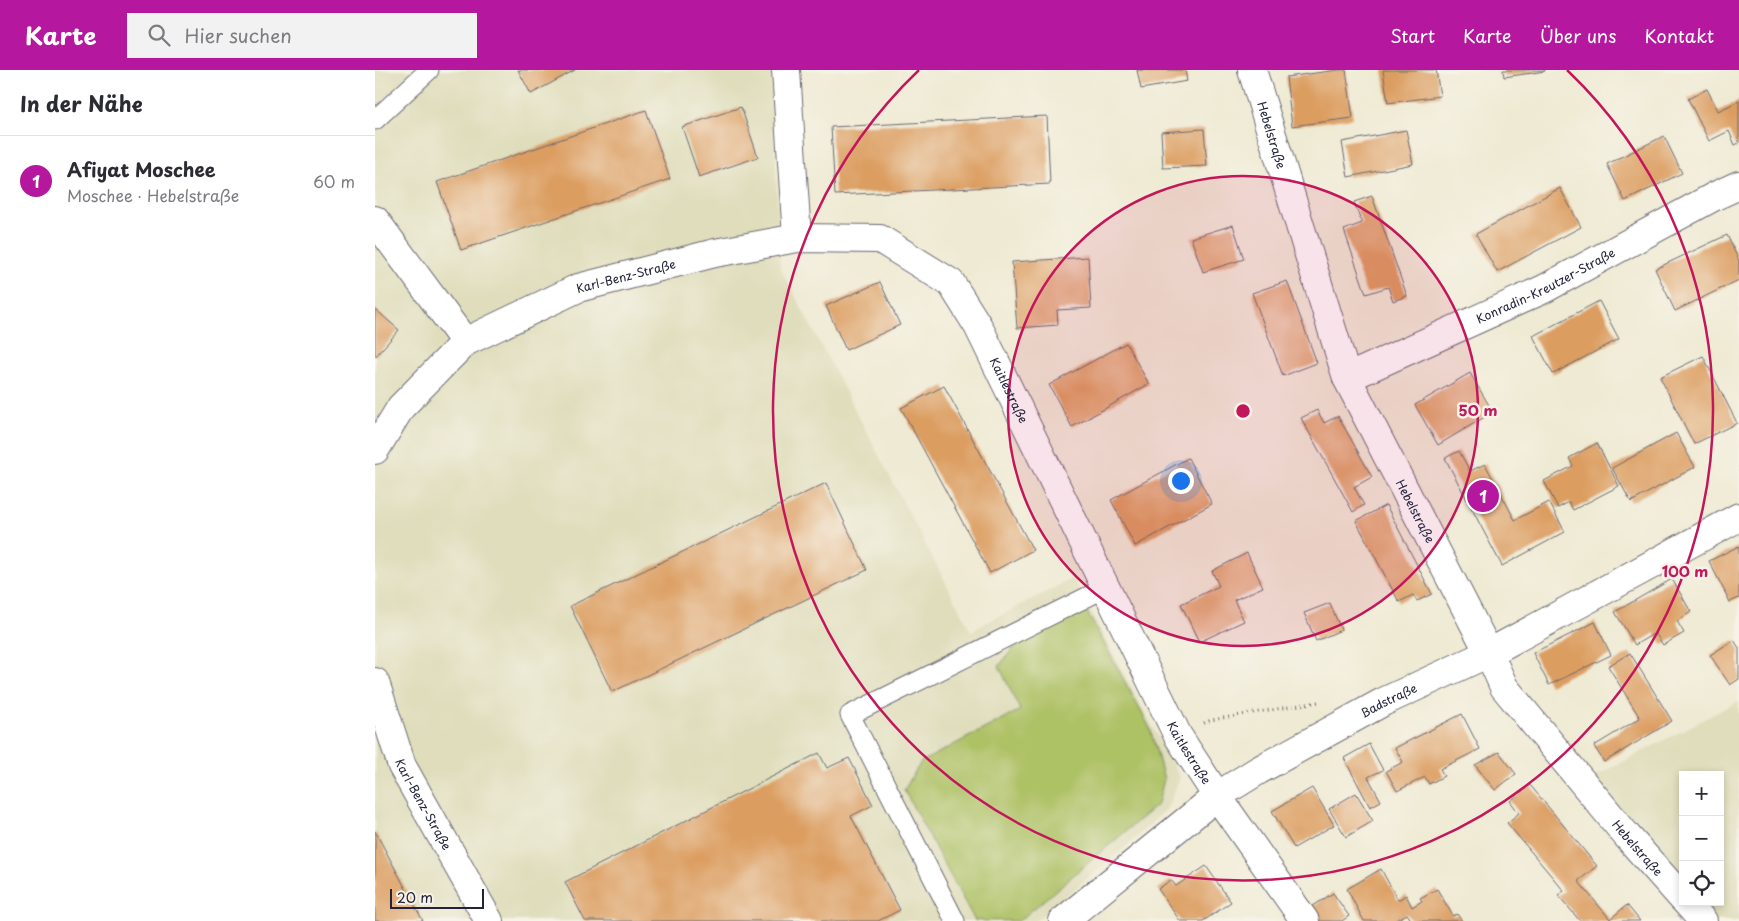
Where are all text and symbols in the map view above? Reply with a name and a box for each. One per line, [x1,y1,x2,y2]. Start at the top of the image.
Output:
search box [127,13,477,58]
text: Karte [25,17,97,53]
icon: search [145,21,173,49]
text: Hier suchen [185,21,292,49]
text: Start [1390,22,1435,49]
text: Karte [1463,22,1512,49]
text: Über uns [1540,22,1616,49]
text: Kontakt [1644,22,1714,49]
text: In der Nähe [20,87,142,119]
street label: Hebelstraße [1253,99,1291,171]
text: Afiyat Moschee [67,155,215,183]
text: 1 [32,169,40,193]
text: 60 m [313,169,355,193]
text: Moschee · Hebelstraße [67,183,239,207]
street label: Konradin-Kreutzer-Straße [1473,243,1618,328]
street label: Karl-Benz-Straße [574,254,677,297]
street label: Kaitlestraße [986,354,1033,426]
text: 50 m [1459,398,1497,421]
centre of rings [1234,402,1252,420]
your location [1168,468,1194,494]
street label: Hebelstraße [1392,476,1440,546]
pin: 1 [1467,477,1499,515]
text: 100 m [1662,559,1708,582]
street label: Badstraße [1357,679,1420,722]
street label: Kaitlestraße [1163,718,1216,788]
street label: Karl-Benz-Straße [391,756,456,853]
map controls [1679,771,1724,906]
button: + [1679,771,1724,816]
street label: Hebelstraße [1608,816,1667,880]
button: − [1679,816,1724,861]
button: locate [1679,861,1724,906]
scale bar [390,886,484,909]
text: 20 m [397,887,433,908]

